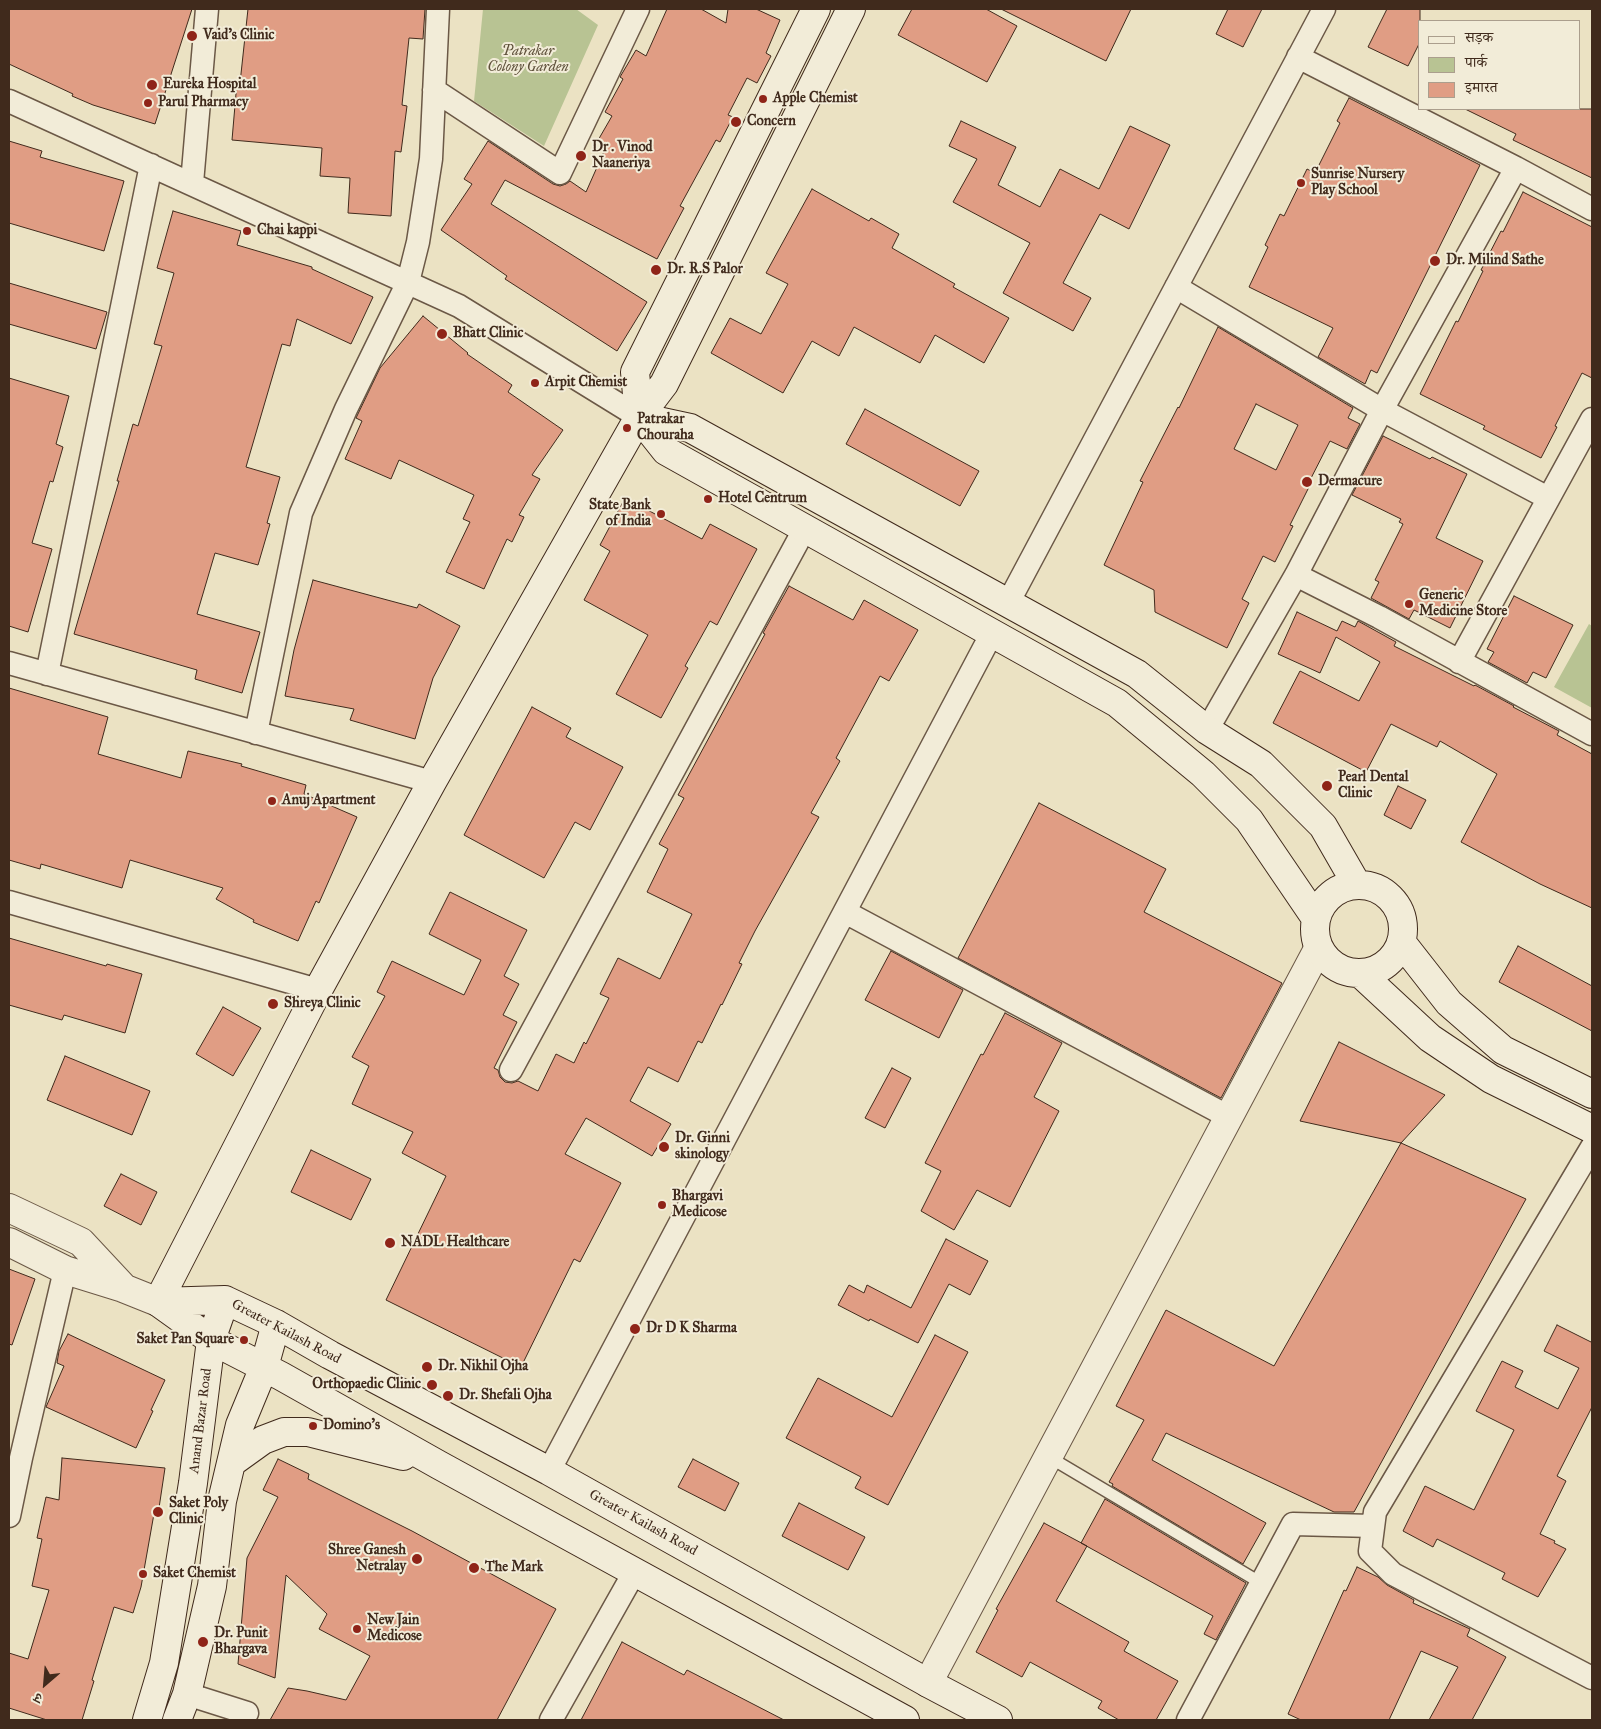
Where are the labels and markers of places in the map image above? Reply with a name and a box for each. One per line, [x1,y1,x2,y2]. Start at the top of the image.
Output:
place label: Vaid's Clinic [203,28,274,44]
marker: Vaid's Clinic [185,29,199,43]
place label: Eureka Hospital [163,77,257,93]
marker: Eureka Hospital [145,78,159,92]
place label: Apple Chemist [773,91,858,107]
marker: Apple Chemist [757,93,769,105]
place label: Parul Pharmacy [158,95,248,111]
marker: Parul Pharmacy [142,97,154,109]
place label: Concern [747,114,796,130]
marker: Concern [729,115,743,129]
place label: Dr . Vinod Naaneriya [592,140,653,172]
marker: Dr . Vinod Naaneriya [574,149,588,163]
place label: Sunrise Nursery Play School [1311,167,1404,200]
marker: Sunrise Nursery Play School [1295,177,1307,189]
place label: Chai kappi [257,223,317,239]
marker: Chai kappi [241,225,253,237]
place label: Dr. Milind Sathe [1446,253,1544,269]
marker: Dr. Milind Sathe [1428,254,1442,268]
place label: Dr. R.S Palor [667,262,743,278]
marker: Dr. R.S Palor [649,263,663,277]
place label: Bhatt Clinic [453,326,523,342]
marker: Bhatt Clinic [435,327,449,341]
place label: Arpit Chemist [545,375,627,391]
marker: Arpit Chemist [529,377,541,389]
place label: Patrakar Chouraha [637,412,694,444]
marker: Patrakar Chouraha [621,422,633,434]
place label: Dermacure [1318,474,1382,490]
marker: Dermacure [1300,475,1314,489]
place label: Hotel Centrum [718,491,807,507]
marker: Hotel Centrum [702,493,714,505]
place label: State Bank of India [589,498,651,530]
marker: State Bank of India [655,508,667,520]
place label: Generic Medicine Store [1419,588,1507,620]
marker: Generic Medicine Store [1403,598,1415,610]
place label: Pearl Dental Clinic [1338,770,1408,802]
marker: Pearl Dental Clinic [1320,779,1334,793]
place label: Anuj Apartment [282,793,375,809]
marker: Anuj Apartment [266,795,278,807]
place label: Shreya Clinic [284,996,361,1012]
marker: Shreya Clinic [266,997,280,1011]
place label: Dr. Ginni skinology [675,1131,730,1164]
marker: Dr. Ginni skinology [657,1140,671,1154]
place label: Bhargavi Medicose [672,1189,727,1222]
marker: Bhargavi Medicose [656,1199,668,1211]
place label: NADL Healthcare [401,1235,509,1251]
marker: NADL Healthcare [383,1236,397,1250]
place label: Dr D K Sharma [646,1321,737,1337]
marker: Dr D K Sharma [628,1322,642,1336]
place label: Saket Pan Square [136,1332,234,1348]
marker: Saket Pan Square [238,1334,250,1346]
place label: Dr. Nikhil Ojha [438,1359,528,1375]
marker: Dr. Nikhil Ojha [420,1360,434,1374]
place label: Orthopaedic Clinic [312,1377,421,1393]
marker: Orthopaedic Clinic [425,1378,439,1392]
place label: Dr. Shefali Ojha [459,1388,552,1404]
marker: Dr. Shefali Ojha [441,1389,455,1403]
place label: Domino's [323,1418,380,1434]
marker: Domino's [307,1420,319,1432]
place label: Saket Poly Clinic [169,1496,228,1528]
marker: Saket Poly Clinic [151,1505,165,1519]
place label: Shree Ganesh Netralay [328,1543,406,1575]
marker: Shree Ganesh Netralay [410,1552,424,1566]
place label: The Mark [485,1560,543,1576]
marker: The Mark [467,1561,481,1575]
place label: Saket Chemist [153,1566,236,1582]
marker: Saket Chemist [137,1568,149,1580]
place label: New Jain Medicose [367,1613,422,1645]
marker: New Jain Medicose [351,1623,363,1635]
place label: Dr. Punit Bhargava [214,1626,268,1658]
marker: Dr. Punit Bhargava [196,1635,210,1649]

